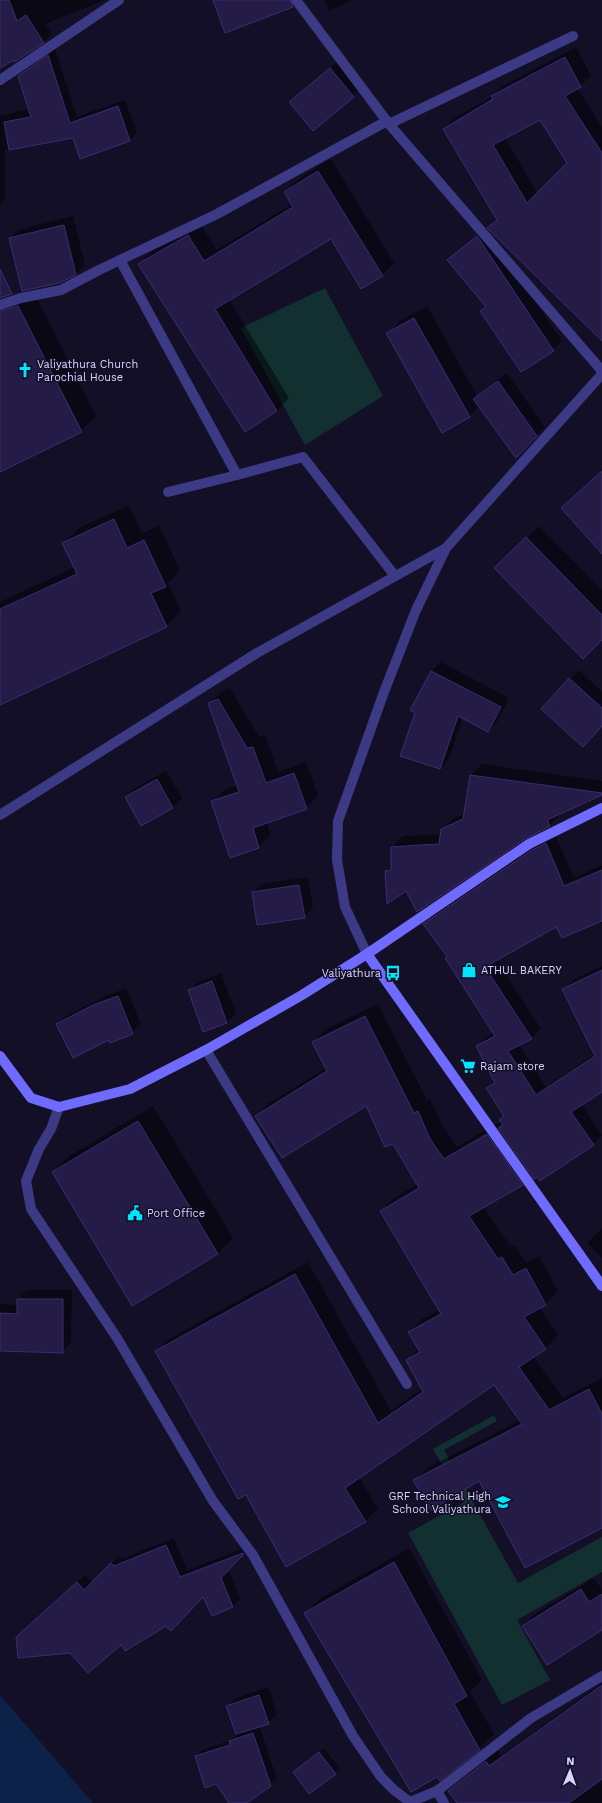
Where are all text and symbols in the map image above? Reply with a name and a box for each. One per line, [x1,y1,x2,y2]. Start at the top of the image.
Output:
place label: Valiyathura Church Parochial House [37,358,138,384]
church icon: Valiyathura Church Parochial House [16,361,34,379]
shop icon: ATHUL BAKERY [460,961,478,979]
bus stop icon: Valiyathura [384,964,402,982]
place label: ATHUL BAKERY [481,964,562,977]
place label: Valiyathura [322,967,381,980]
supermarket icon: Rajam store [459,1057,477,1075]
place label: Rajam store [480,1060,545,1073]
public building icon: Port Office [126,1204,144,1222]
place label: Port Office [147,1207,205,1220]
place label: GRF Technical High School Valiyathura [389,1490,491,1516]
school or university icon: GRF Technical High School Valiyathura [494,1493,512,1511]
north arrow [550,1751,590,1791]
text: N [566,1755,575,1768]

